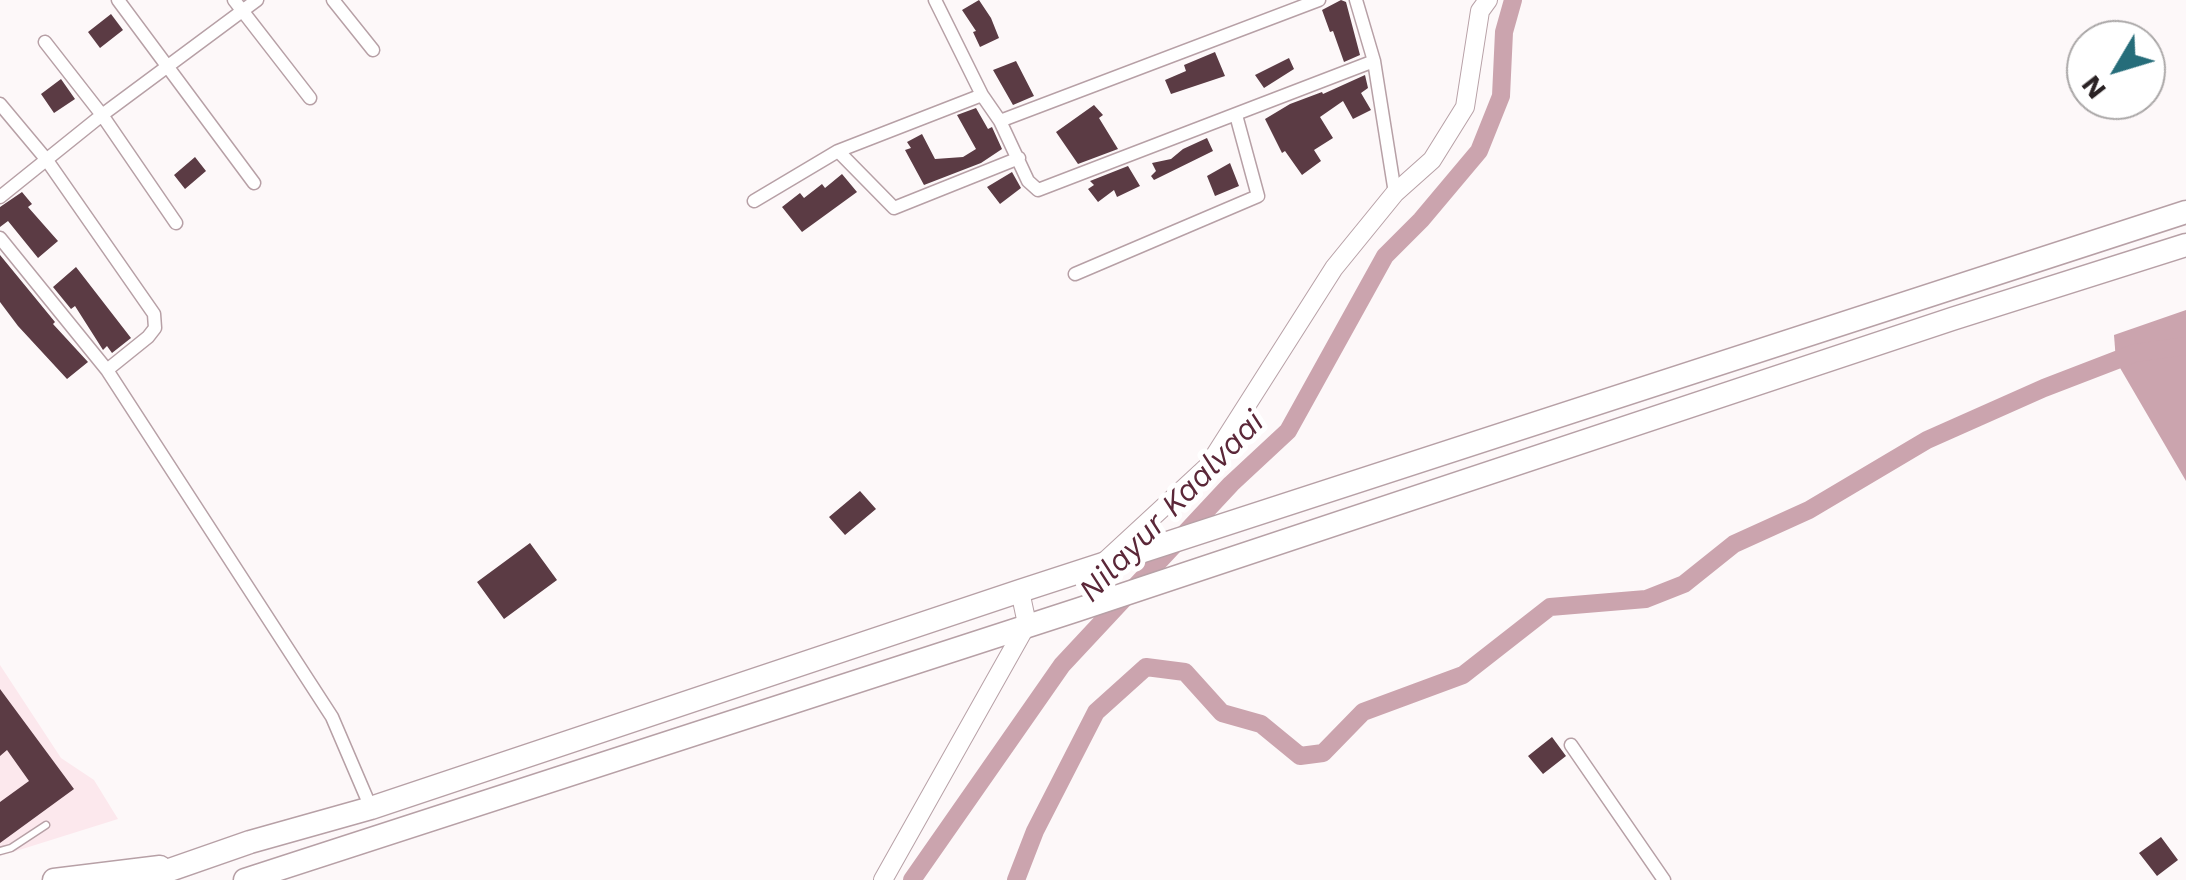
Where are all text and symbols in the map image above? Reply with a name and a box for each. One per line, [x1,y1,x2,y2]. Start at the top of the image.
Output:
north arrow [2066,20,2166,120]
text: N [2074,69,2113,106]
water label: Nilayur Kaalvaai [1071,404,1273,610]

